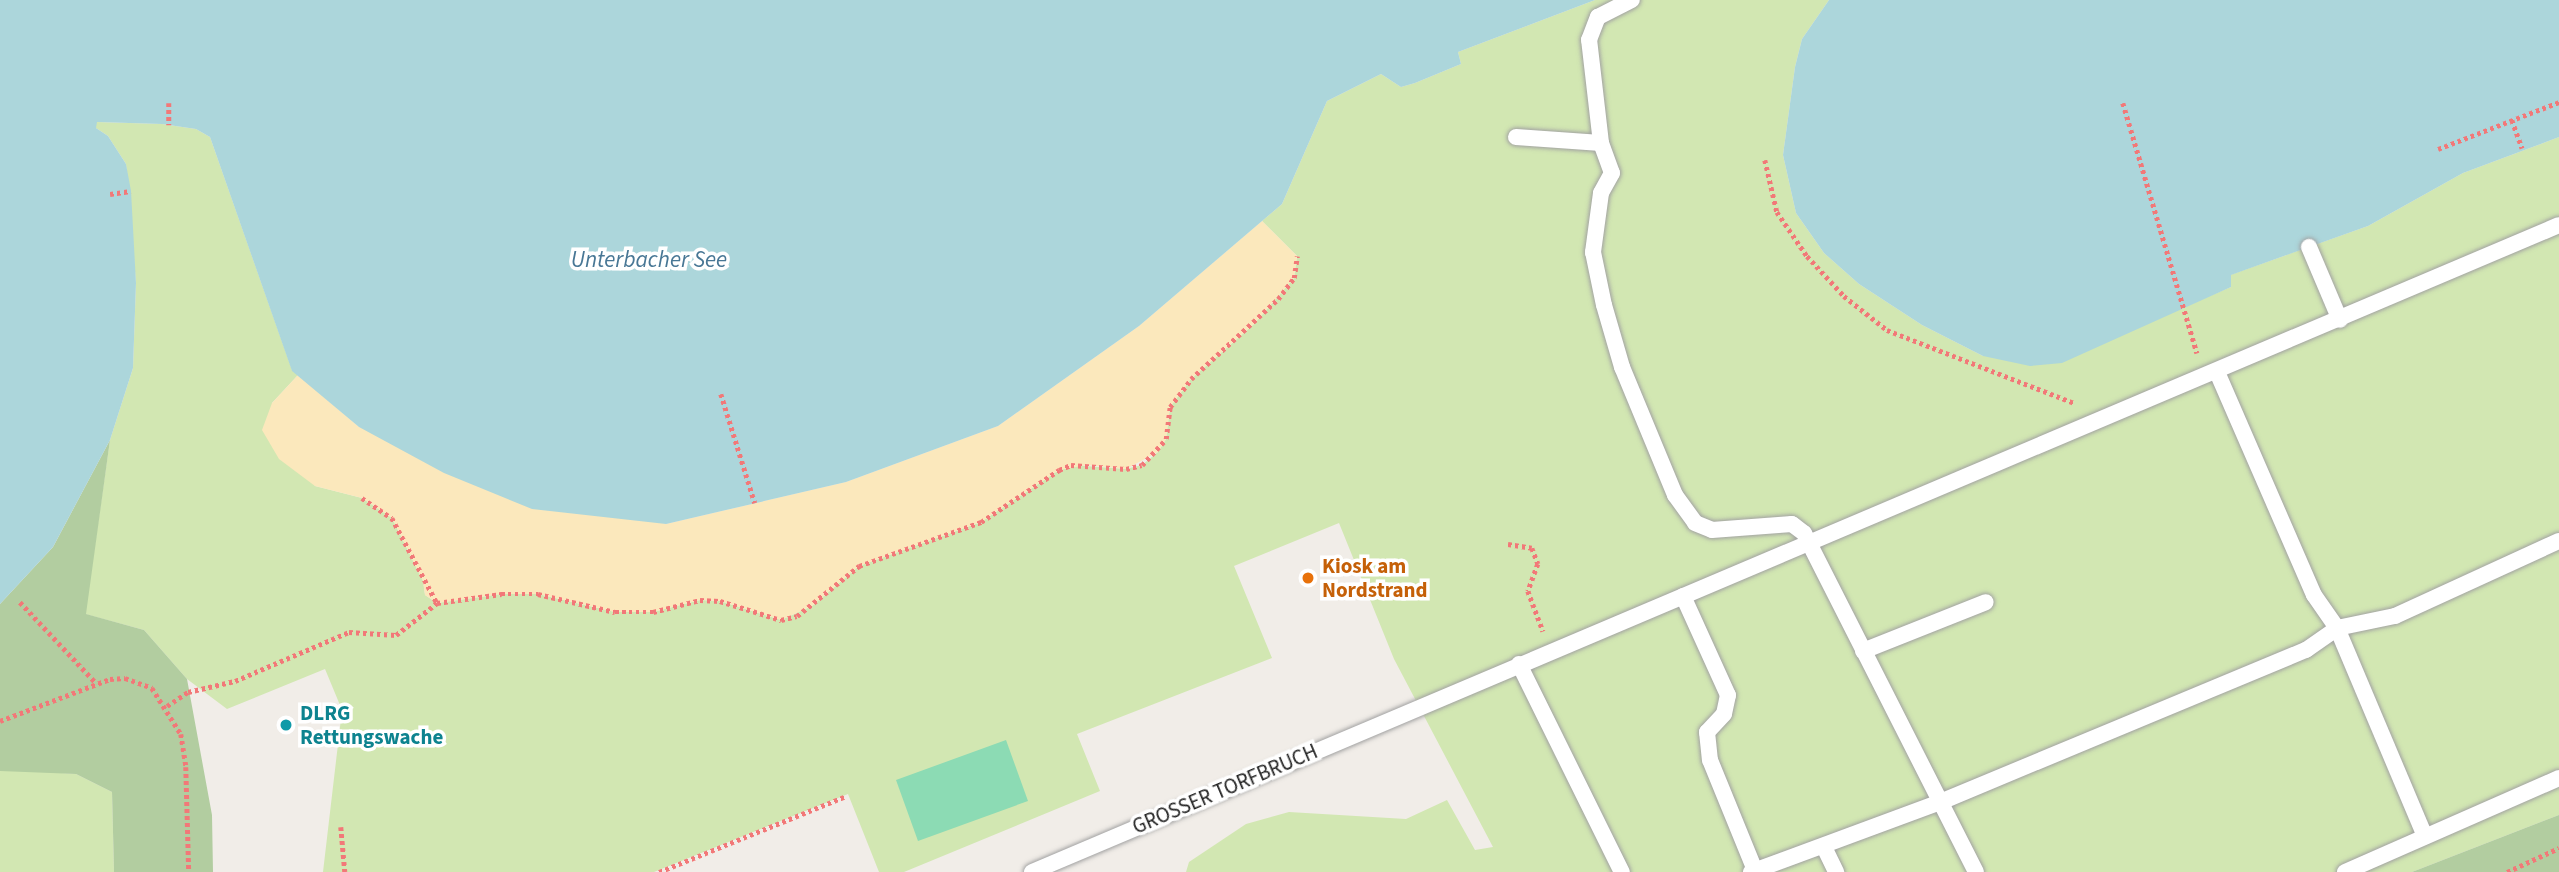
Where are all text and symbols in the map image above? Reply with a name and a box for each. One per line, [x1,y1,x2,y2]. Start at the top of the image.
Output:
water label: Unterbacher See [571,246,727,274]
place label: Kiosk am Nordstrand [1322,553,1428,603]
marker: Kiosk am Nordstrand [1300,570,1316,586]
place label: DLRG Rettungswache [300,700,443,750]
marker: DLRG Rettungswache [278,717,294,733]
street label: GROSSER TORFBRUCH [1129,739,1321,839]

